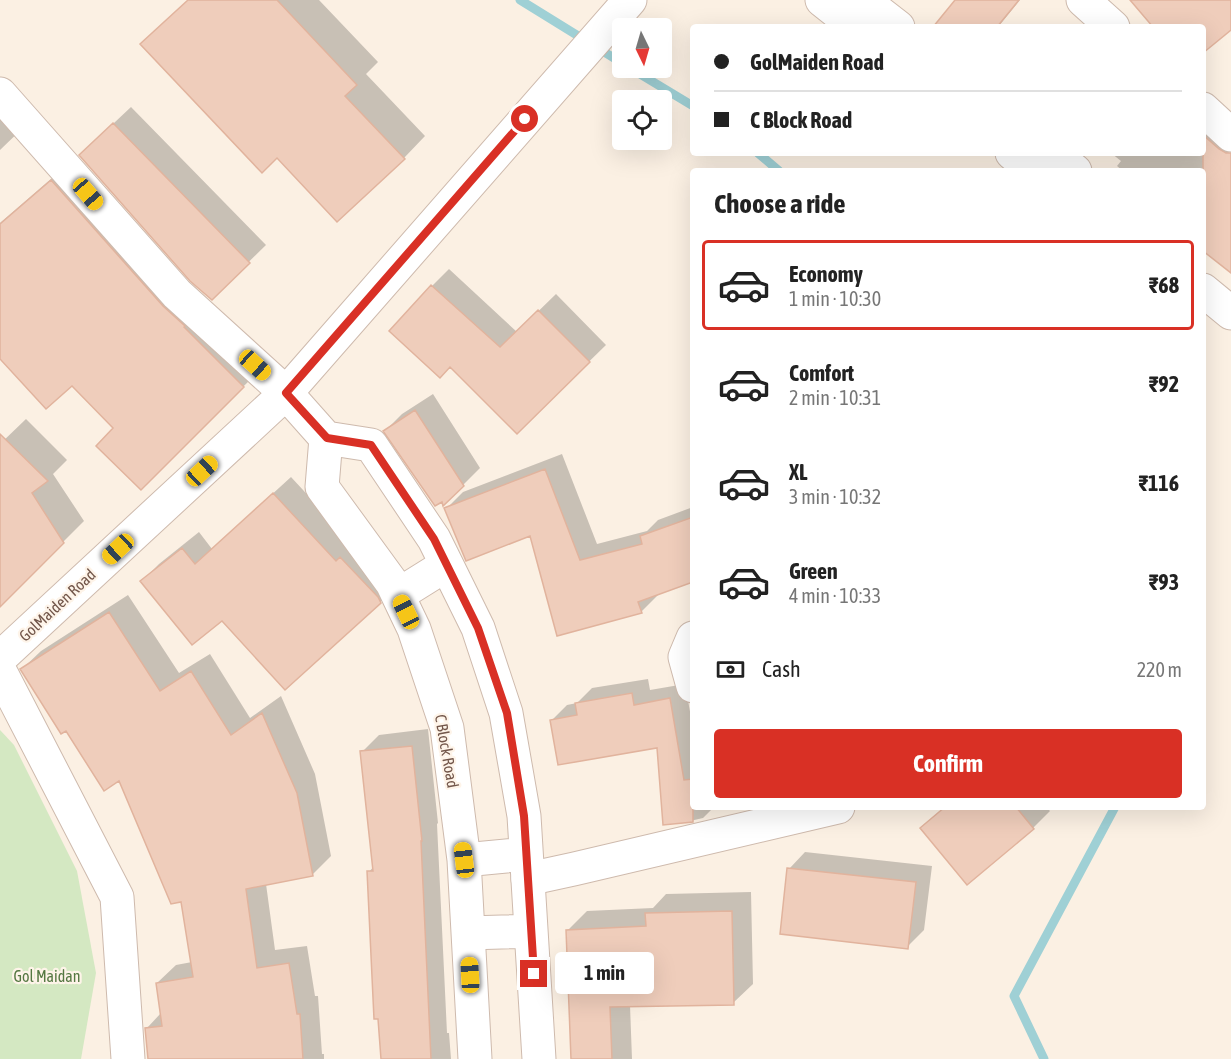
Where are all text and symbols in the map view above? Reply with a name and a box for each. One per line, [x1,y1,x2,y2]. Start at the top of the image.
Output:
north arrow [612,18,672,78]
map controls [612,18,672,150]
text: GolMaiden Road [750,49,884,75]
button: locate [612,90,672,150]
route start [511,105,538,132]
text: C Block Road [750,107,852,133]
car [69,175,107,213]
text: Choose a ride [714,188,846,219]
icon: car [717,258,771,312]
text: Economy [789,261,863,287]
text: ₹68 [1149,272,1179,298]
text: 1 min · 10:30 [789,287,881,310]
car [236,346,274,384]
icon: car [717,357,771,411]
text: Comfort [789,360,854,386]
text: ₹92 [1149,371,1179,397]
text: 2 min · 10:31 [789,386,881,409]
car [183,452,221,490]
icon: car [717,456,771,510]
text: XL [789,459,807,485]
text: ₹116 [1139,470,1179,496]
text: 3 min · 10:32 [789,485,881,508]
car [99,530,137,568]
icon: car [717,555,771,609]
text: Green [789,558,838,584]
street label: GolMaiden Road [15,565,99,645]
text: ₹93 [1149,569,1179,595]
text: 4 min · 10:33 [789,584,881,607]
car [390,592,422,632]
icon: cash [714,653,747,686]
text: Cash [762,656,801,682]
text: 220 m [1137,658,1182,681]
street label: C Block Road [432,713,462,789]
button: Confirm [714,729,1182,798]
car [453,841,475,879]
callout: 1 min [555,953,654,995]
car [460,957,480,993]
route end [520,960,547,987]
text: 1 min [584,961,625,984]
park label: Gol Maidan [13,967,81,985]

